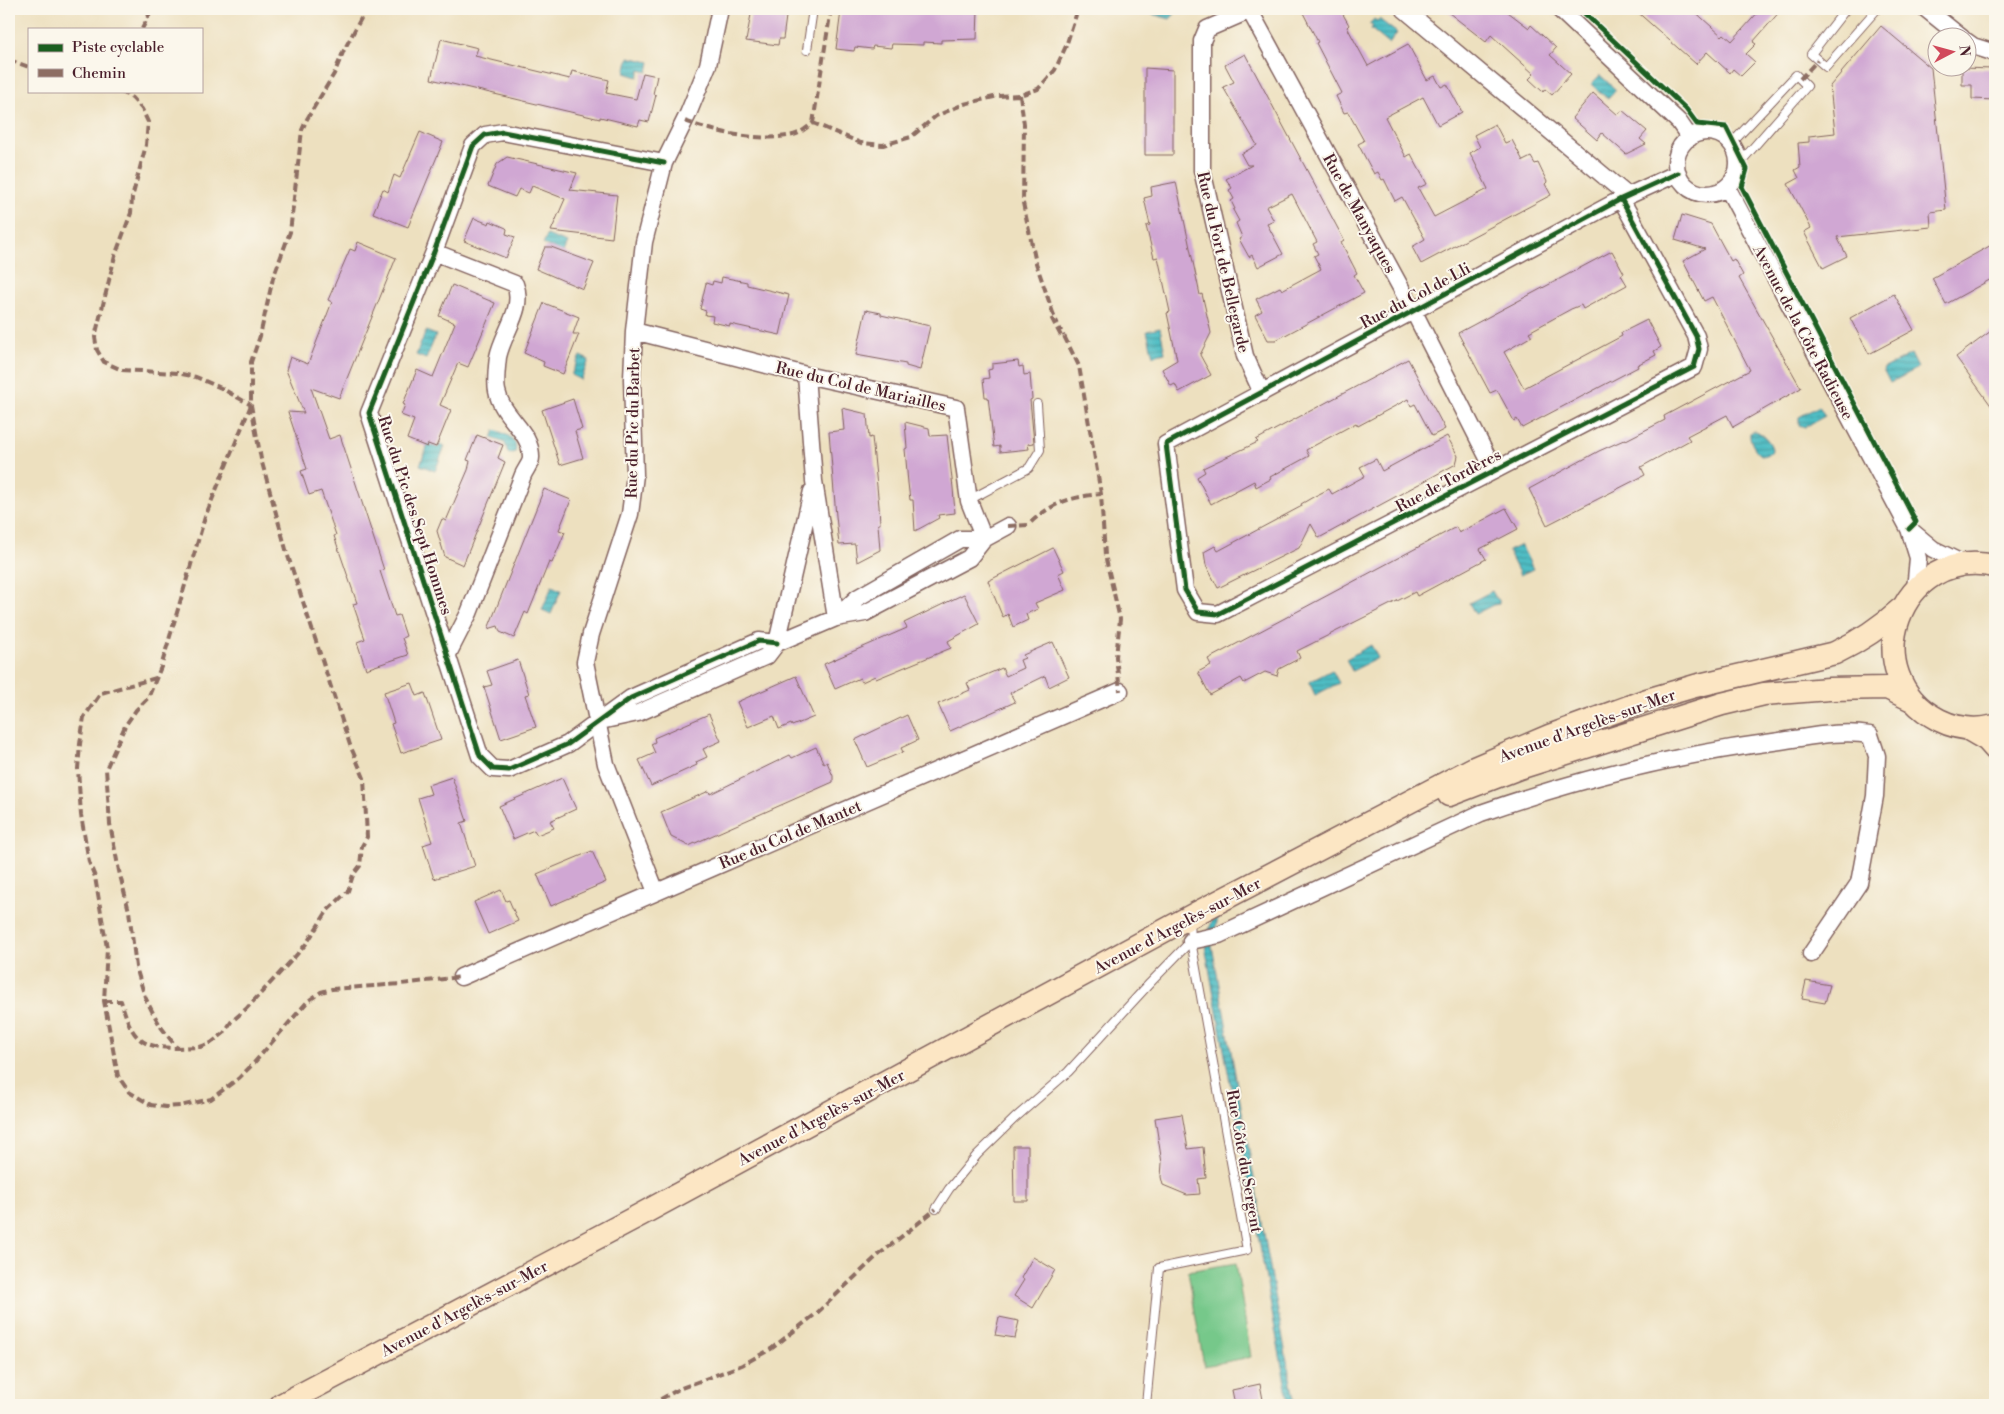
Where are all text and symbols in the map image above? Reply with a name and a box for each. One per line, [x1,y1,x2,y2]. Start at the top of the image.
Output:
legend [28,28,202,92]
north arrow [1926,28,1976,78]
text: Piste cyclable [72,38,164,57]
text: N [1954,44,1973,57]
text: Chemin [72,64,126,83]
street label: Rue de Manyaques [1318,150,1400,277]
street label: Rue du Fort de Bellegarde [1192,170,1254,355]
street label: Avenue de la Côte Radieuse [1748,241,1858,424]
street label: Rue du Col de Lli [1357,258,1474,333]
street label: Rue du Pic du Barbet [622,347,644,499]
street label: Rue du Col de Mariailles [774,358,948,416]
street label: Rue du Pic des Sept Hommes [373,413,457,618]
street label: Rue de Tordères [1392,445,1505,517]
street label: Avenue d'Argelès-sur-Mer [1495,685,1678,768]
street label: Rue du Col de Mantet [716,796,865,874]
street label: Avenue d'Argelès-sur-Mer [1090,873,1265,979]
street label: Avenue d'Argelès-sur-Mer [734,1065,909,1171]
street label: Rue Côte du Sergent [1222,1088,1267,1235]
street label: Avenue d'Argelès-sur-Mer [377,1256,552,1362]

